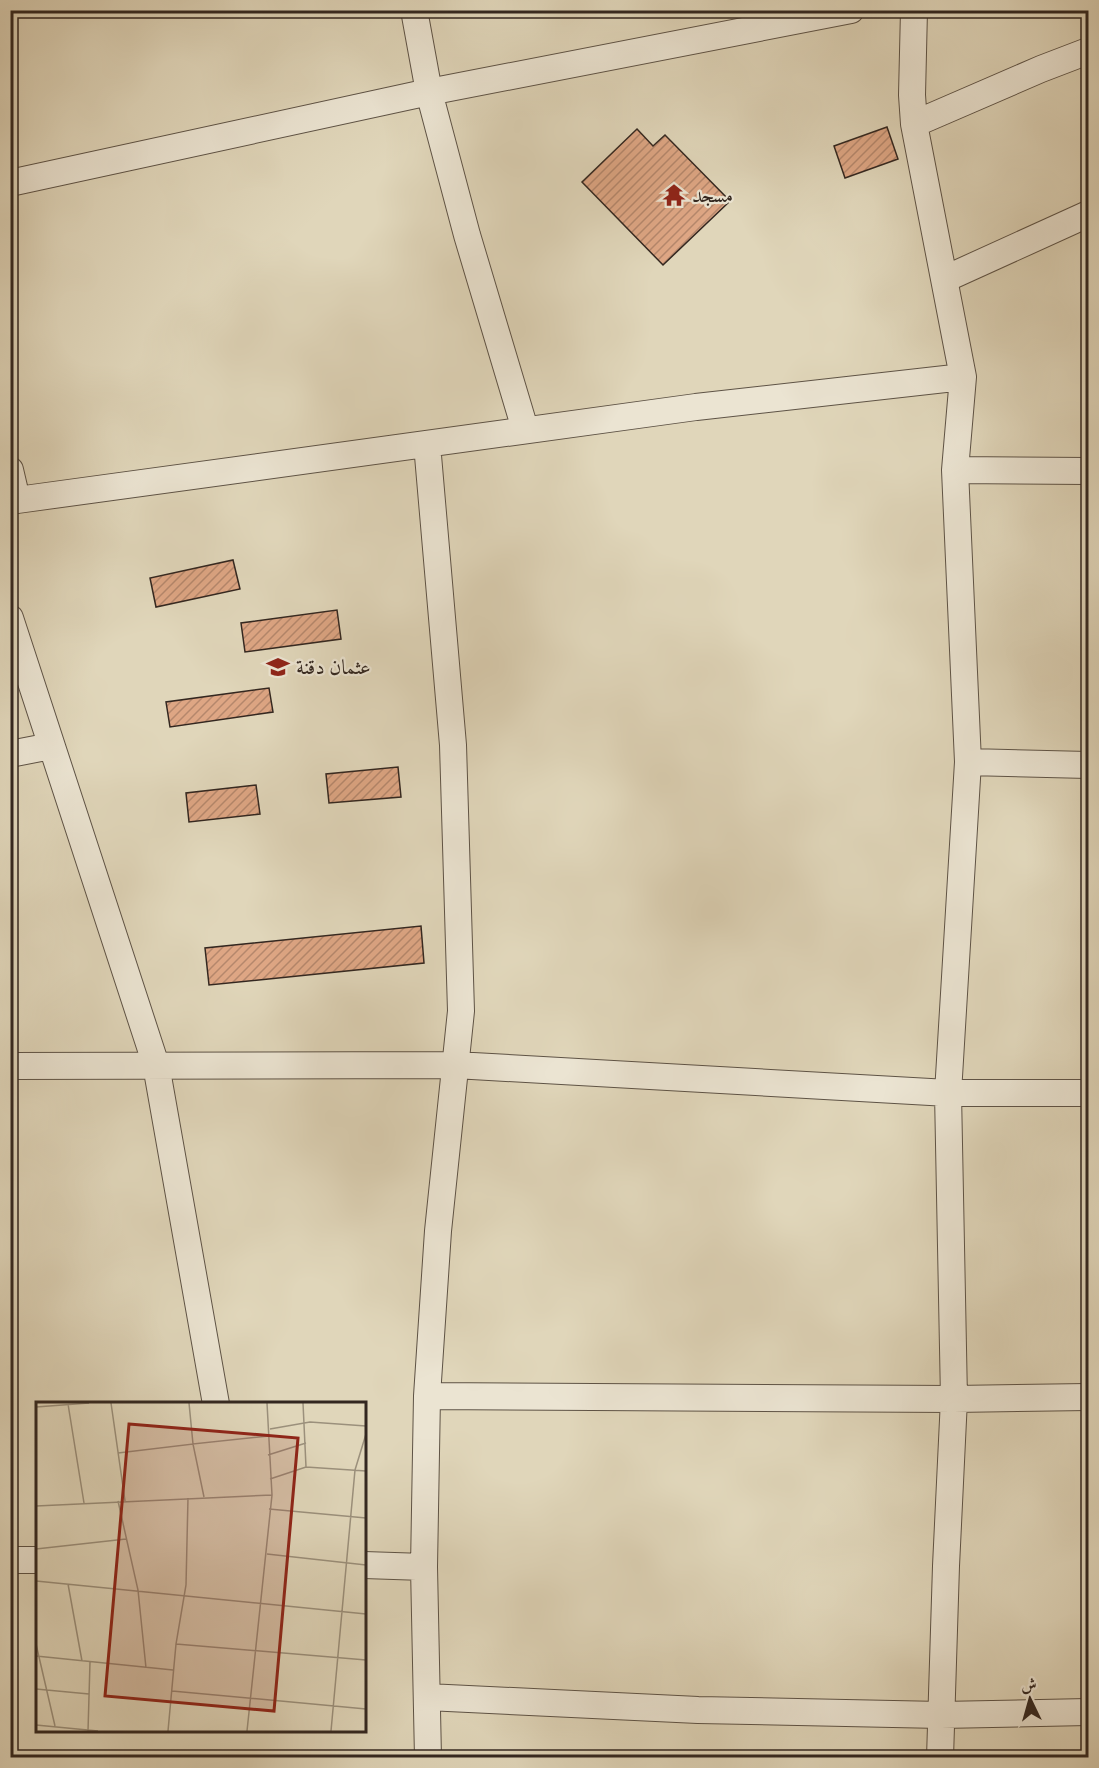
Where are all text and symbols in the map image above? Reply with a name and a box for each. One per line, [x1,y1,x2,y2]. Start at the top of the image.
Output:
temple icon: مسجد [661,182,687,208]
place label: مسجد [692,182,733,209]
school or university icon: عثمان دقنة [265,654,291,680]
place label: عثمان دقنة [296,654,371,681]
inset map [36,1402,366,1732]
north arrow [1000,1669,1060,1729]
text: ش [1020,1674,1038,1696]

